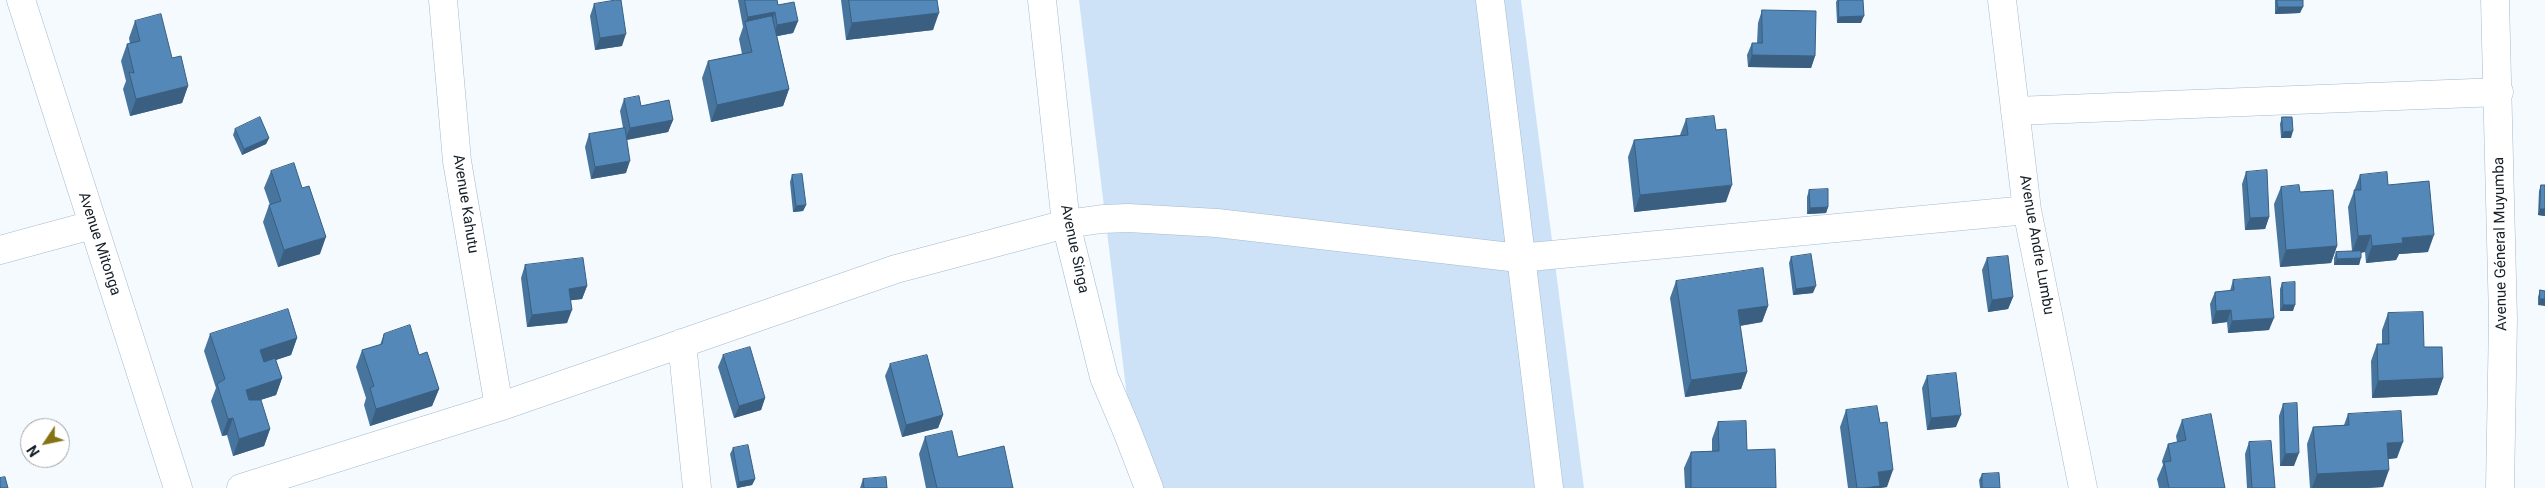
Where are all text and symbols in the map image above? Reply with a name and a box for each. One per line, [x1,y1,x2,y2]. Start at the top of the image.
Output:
street label: Avenue Kahutu [448,153,482,255]
street label: Avenue Géneral Muyumba [2490,157,2512,331]
street label: Avenue Andre Lumbu [2015,174,2057,316]
street label: Avenue Mitonga [74,190,124,298]
street label: Avenue Singa [1056,203,1092,295]
north arrow [20,418,70,468]
text: N [24,442,43,459]

